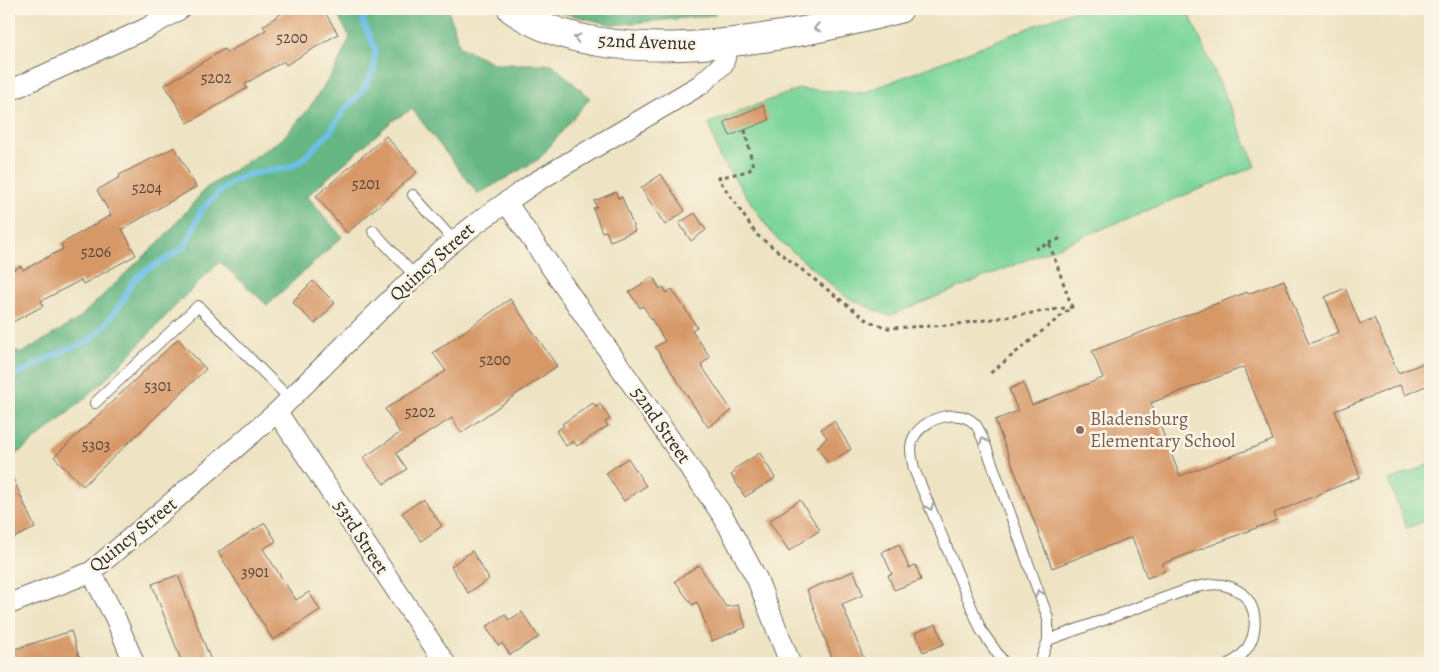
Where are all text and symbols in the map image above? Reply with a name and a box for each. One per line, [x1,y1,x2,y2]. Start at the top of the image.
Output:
one-way arrow [813,22,822,32]
house number: 5200 [276,27,308,49]
street label: 52nd Avenue [597,27,697,57]
one-way arrow [573,33,582,44]
house number: 5202 [201,67,232,89]
house number: 5201 [352,173,381,195]
house number: 5204 [132,177,162,199]
street label: Quincy Street [384,217,480,307]
house number: 5206 [81,241,111,263]
house number: 5200 [479,349,511,371]
house number: 5301 [144,375,172,397]
street label: 52nd Street [625,381,697,469]
house number: 5202 [405,401,436,423]
place label: Bladensburg Elementary School [1090,406,1236,454]
marker: Bladensburg Elementary School [1074,424,1086,436]
house number: 5303 [82,434,110,456]
one-way arrow [979,437,989,446]
street label: Quincy Street [84,491,182,579]
street label: 53rd Street [327,495,395,579]
one-way arrow [924,502,934,510]
house number: 3901 [241,561,269,583]
one-way arrow [1035,589,1045,598]

